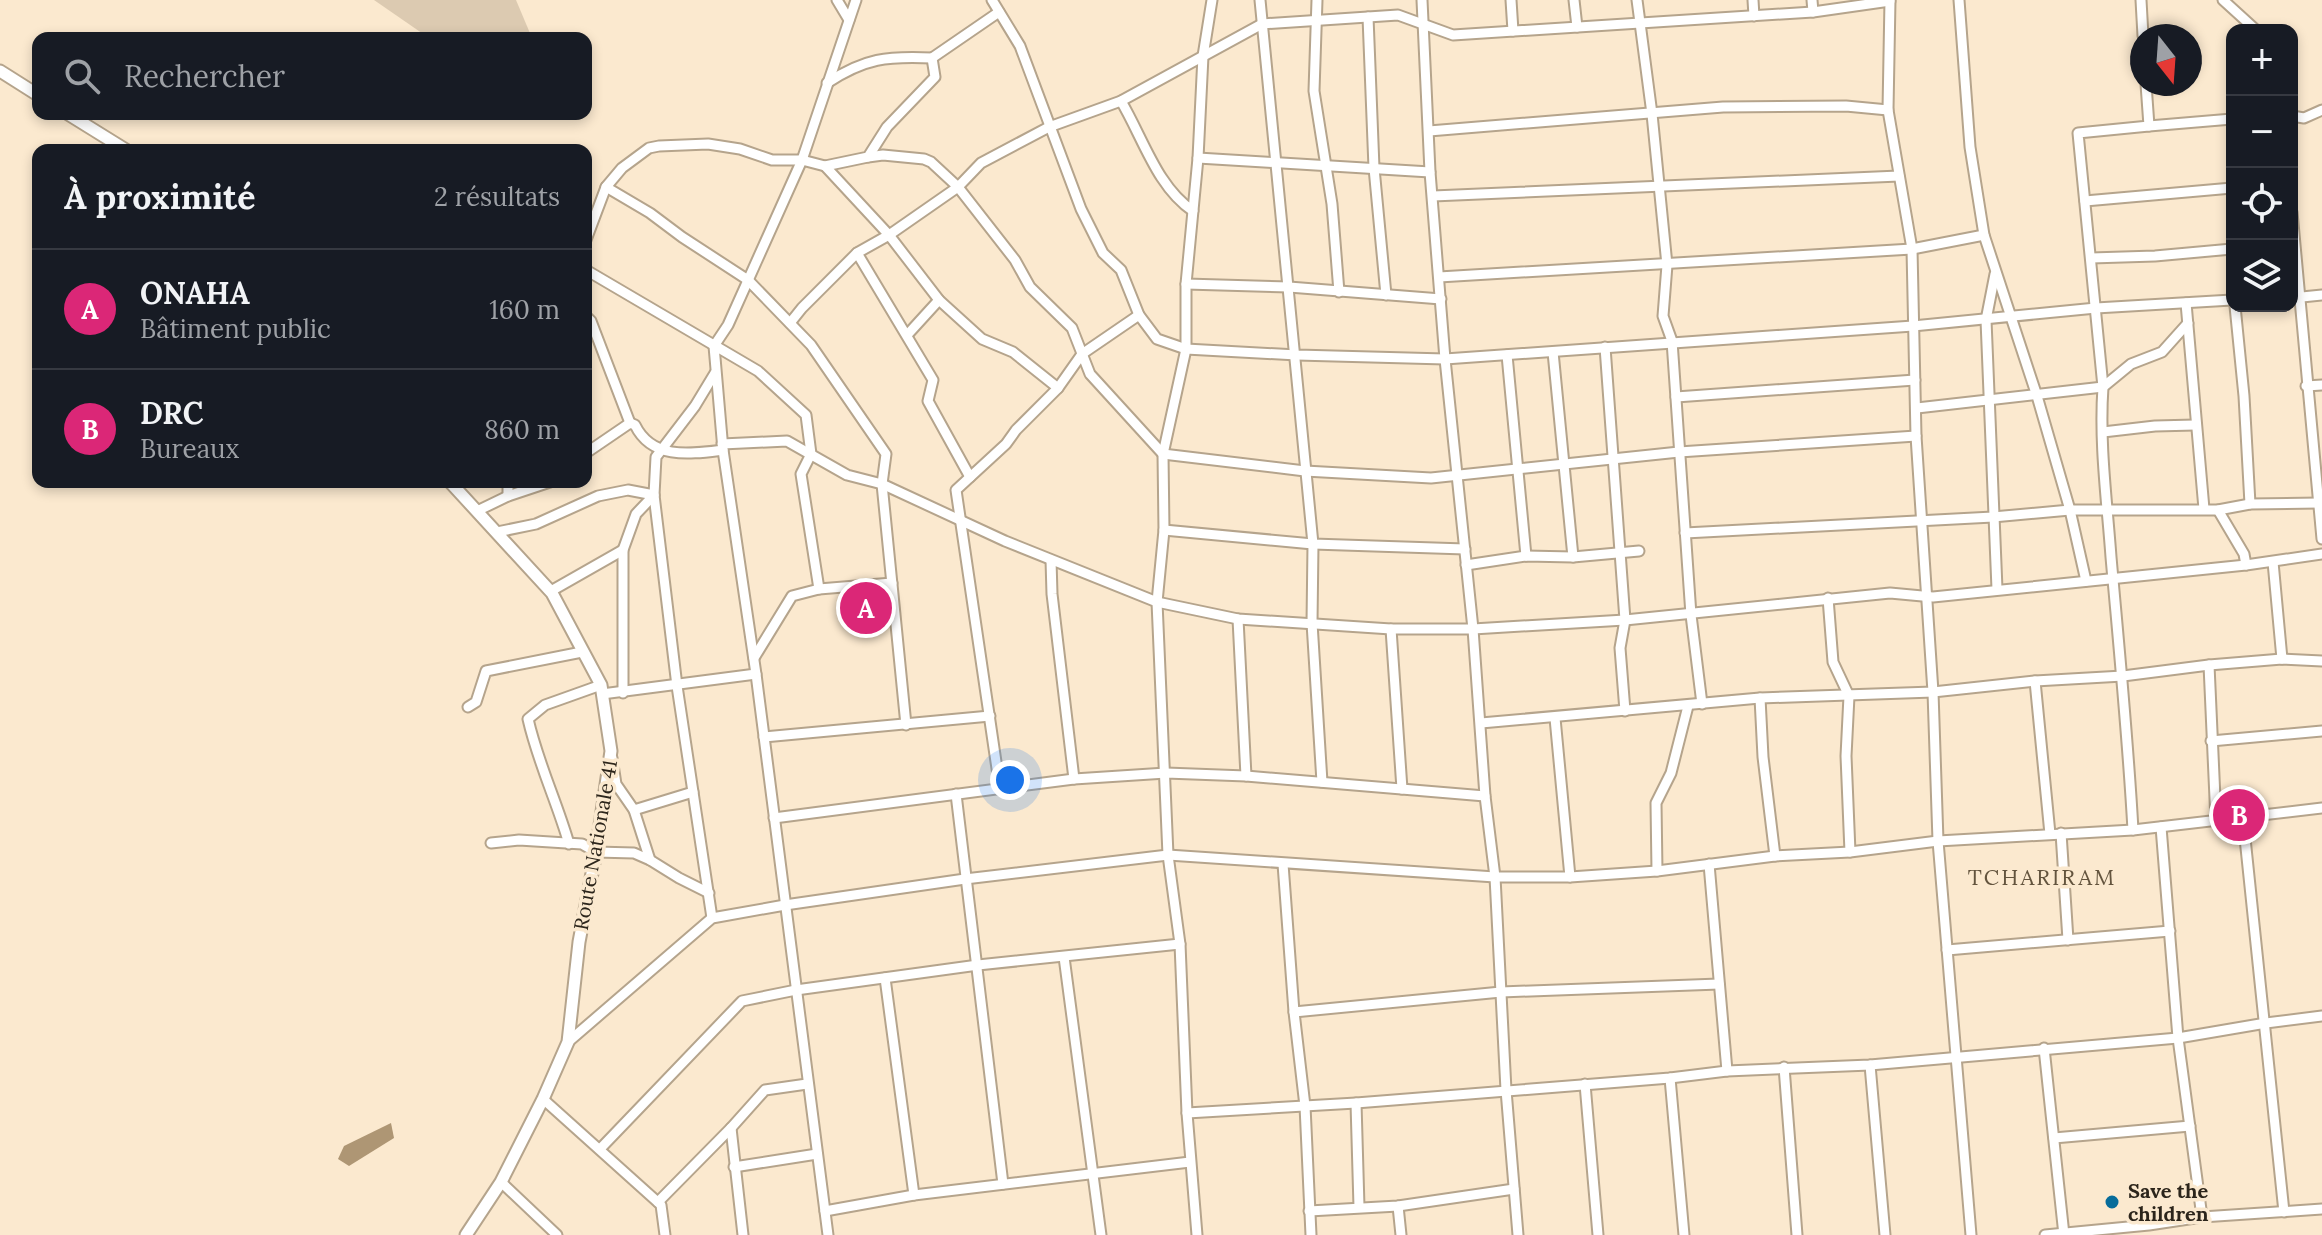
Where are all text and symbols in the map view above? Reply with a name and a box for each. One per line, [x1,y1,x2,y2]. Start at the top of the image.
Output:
north arrow [2130,24,2202,96]
map controls [2226,24,2298,312]
button: + [2226,24,2298,96]
search box [32,32,592,120]
icon: search [60,54,104,98]
text: Rechercher [124,57,285,95]
button: − [2226,96,2298,168]
button: locate [2226,168,2298,240]
text: À proximité [64,175,255,218]
text: 2 résultats [434,180,560,213]
button: layers [2226,240,2298,312]
text: ONAHA [140,274,250,312]
text: A [81,293,99,326]
text: 160 m [489,293,560,326]
text: Bâtiment public [140,312,331,345]
text: DRC [140,394,203,432]
text: B [81,413,99,446]
text: 860 m [484,413,560,446]
text: Bureaux [140,432,239,465]
pin: A [840,578,892,638]
street label: Route Nationale 41 [568,758,622,932]
your location [990,760,1030,800]
pin: B [2213,785,2265,845]
district label: TCHARIRAM [1968,863,2116,891]
place label: Save the children [2128,1178,2209,1226]
marker: Save the children [2103,1193,2121,1211]

